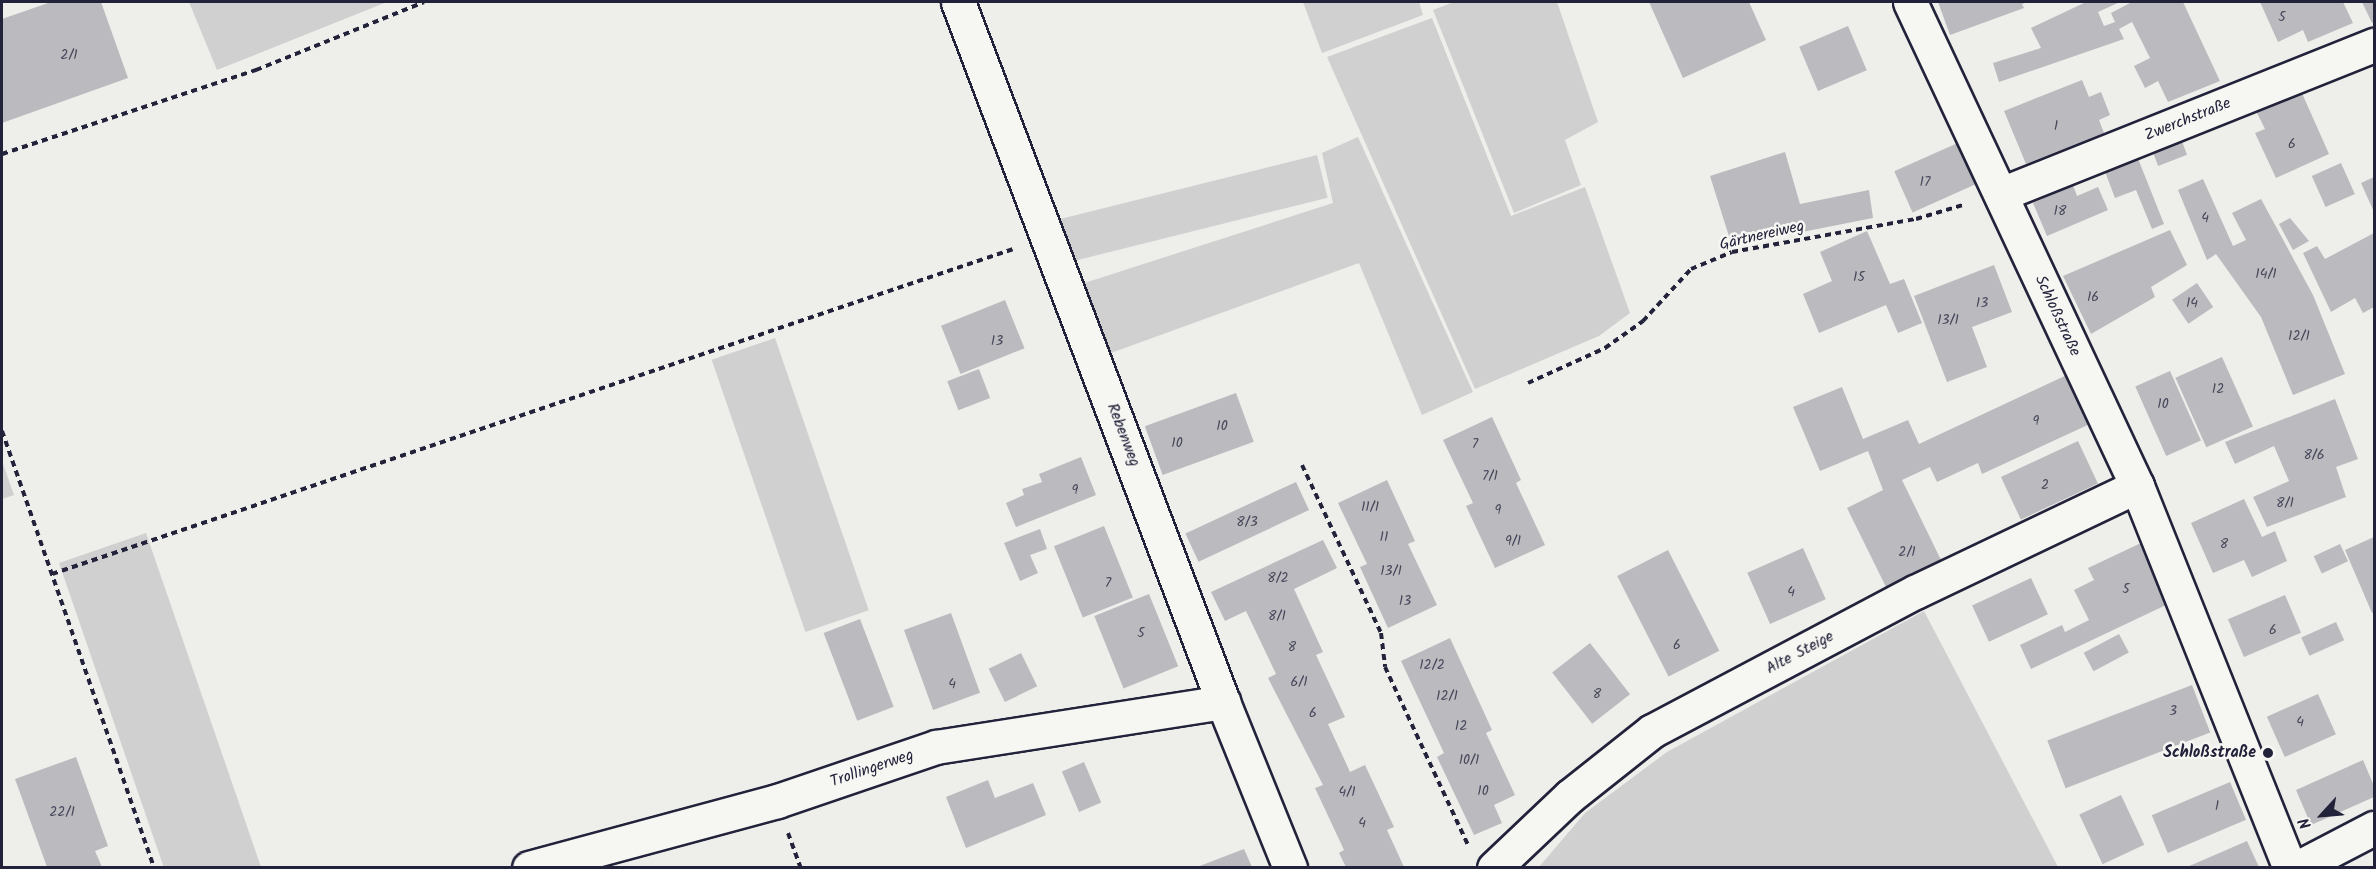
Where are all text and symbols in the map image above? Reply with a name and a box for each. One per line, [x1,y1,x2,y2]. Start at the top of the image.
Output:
house number: 5 [2278,9,2286,25]
house number: 2/1 [60,47,78,63]
street label: Zwerchstraße [2142,94,2234,146]
house number: 1 [2054,118,2058,134]
house number: 6 [2288,136,2296,152]
house number: 17 [1920,174,1930,190]
house number: 18 [2054,203,2066,219]
house number: 4 [2201,210,2209,226]
street label: Gärtnereiweg [1718,217,1806,255]
house number: 14/1 [2255,266,2277,282]
house number: 15 [1853,269,1865,285]
street label: Schloßstraße [2030,272,2084,360]
house number: 16 [2087,289,2099,305]
house number: 13 [1976,295,1988,311]
house number: 14 [2186,295,2198,311]
house number: 13/1 [1937,312,1959,328]
house number: 12/1 [2288,328,2310,344]
house number: 13 [991,333,1003,349]
house number: 12 [2212,381,2224,397]
house number: 10 [2157,396,2169,412]
street label: Rebenweg [1102,401,1144,469]
house number: 9 [2033,413,2039,429]
house number: 10 [1216,418,1228,434]
house number: 10 [1171,435,1183,451]
house number: 7 [1472,436,1478,452]
house number: 8/6 [2303,447,2325,463]
house number: 7/1 [1482,468,1498,484]
house number: 2 [2041,477,2049,493]
house number: 9 [1072,482,1078,498]
house number: 8/1 [2276,495,2294,511]
house number: 11/1 [1361,499,1379,515]
house number: 9 [1495,502,1501,518]
house number: 8/3 [1236,514,1258,530]
house number: 11 [1380,529,1388,545]
house number: 9/1 [1505,533,1521,549]
house number: 8 [2220,536,2228,552]
house number: 2/1 [1898,544,1916,560]
house number: 13/1 [1380,563,1402,579]
house number: 8/2 [1267,570,1289,586]
house number: 7 [1105,575,1111,591]
house number: 5 [2122,581,2130,597]
house number: 4 [1787,584,1795,600]
house number: 13 [1399,593,1411,609]
house number: 8/1 [1268,608,1286,624]
house number: 6 [2269,622,2277,638]
house number: 5 [1137,625,1145,641]
street label: Alte Steige [1763,627,1837,679]
house number: 6 [1673,637,1681,653]
house number: 8 [1288,639,1296,655]
house number: 12/2 [1419,657,1445,673]
house number: 6/1 [1290,674,1308,690]
house number: 4 [948,676,956,692]
house number: 8 [1593,686,1601,702]
house number: 12/1 [1436,688,1458,704]
house number: 3 [2169,703,2177,719]
house number: 6 [1309,705,1317,721]
house number: 4 [2296,714,2304,730]
house number: 12 [1455,718,1467,734]
place label: Schloßstraße [2163,743,2256,763]
street label: Trollingerweg [828,746,916,792]
marker: Schloßstraße [2261,746,2275,760]
house number: 10/1 [1459,752,1479,768]
house number: 10 [1477,783,1489,799]
house number: 4/1 [1338,784,1356,800]
north arrow [2292,785,2352,845]
house number: 1 [2215,798,2219,814]
house number: 22/1 [49,804,75,820]
text: N [2292,813,2319,833]
house number: 4 [1358,815,1366,831]

